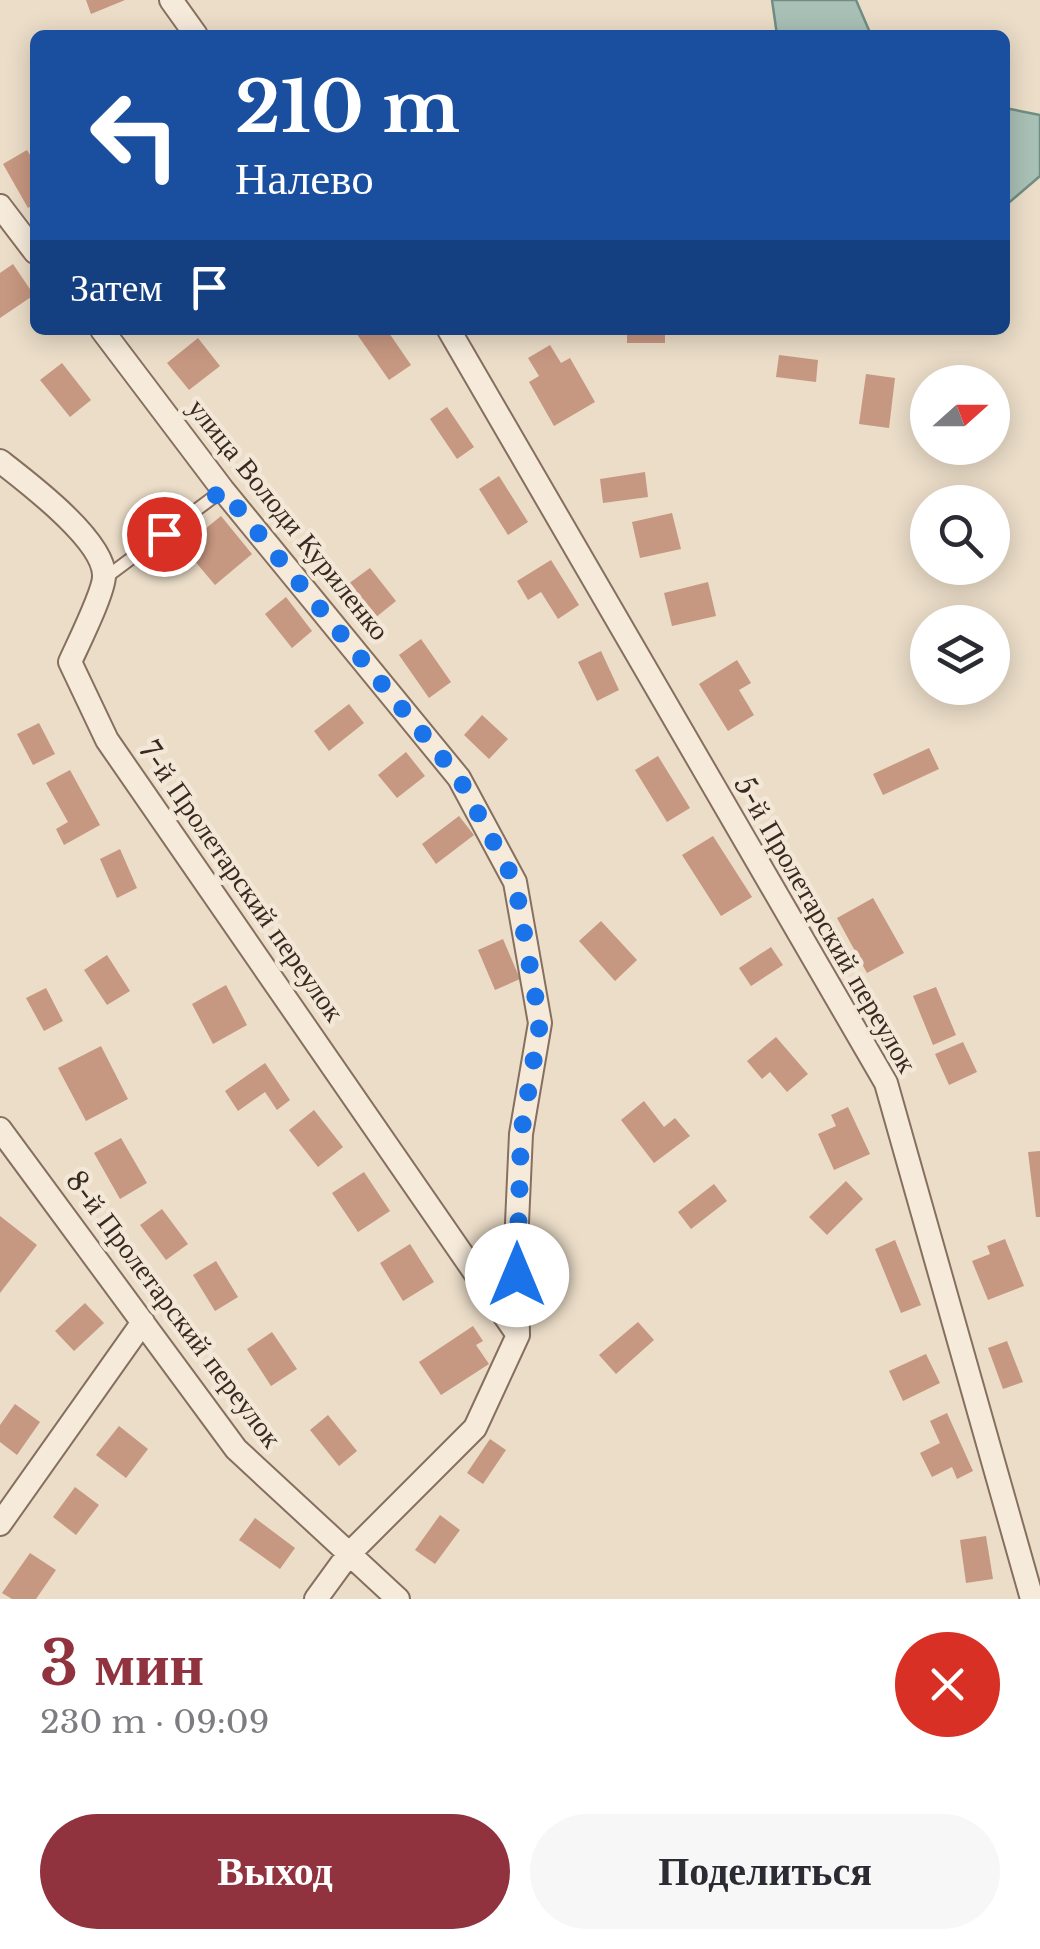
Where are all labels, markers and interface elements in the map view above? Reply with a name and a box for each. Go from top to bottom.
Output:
text: 210 m [235,64,460,151]
icon: left [70,70,200,200]
text: Налево [235,150,374,206]
icon: arrive [182,260,237,315]
text: Затем [70,264,162,311]
north arrow [910,365,1010,465]
map controls [910,365,1010,705]
street label: улица Володи Куриленко [180,391,397,647]
button: search [910,485,1010,585]
pin [122,492,207,577]
icon: arrive [137,507,192,562]
button: layers [910,605,1010,705]
street label: 7-й Пролетарский переулок [131,734,352,1029]
street label: 5-й Пролетарский переулок [726,770,925,1079]
street label: 8-й Пролетарский переулок [58,1164,289,1455]
position arrow [465,1223,569,1327]
text: 3 мин [40,1627,204,1701]
button: close [895,1632,1000,1737]
text: 230 m · 09:09 [40,1702,269,1742]
button: Выход [40,1814,510,1929]
button: Поделиться [530,1814,1000,1929]

